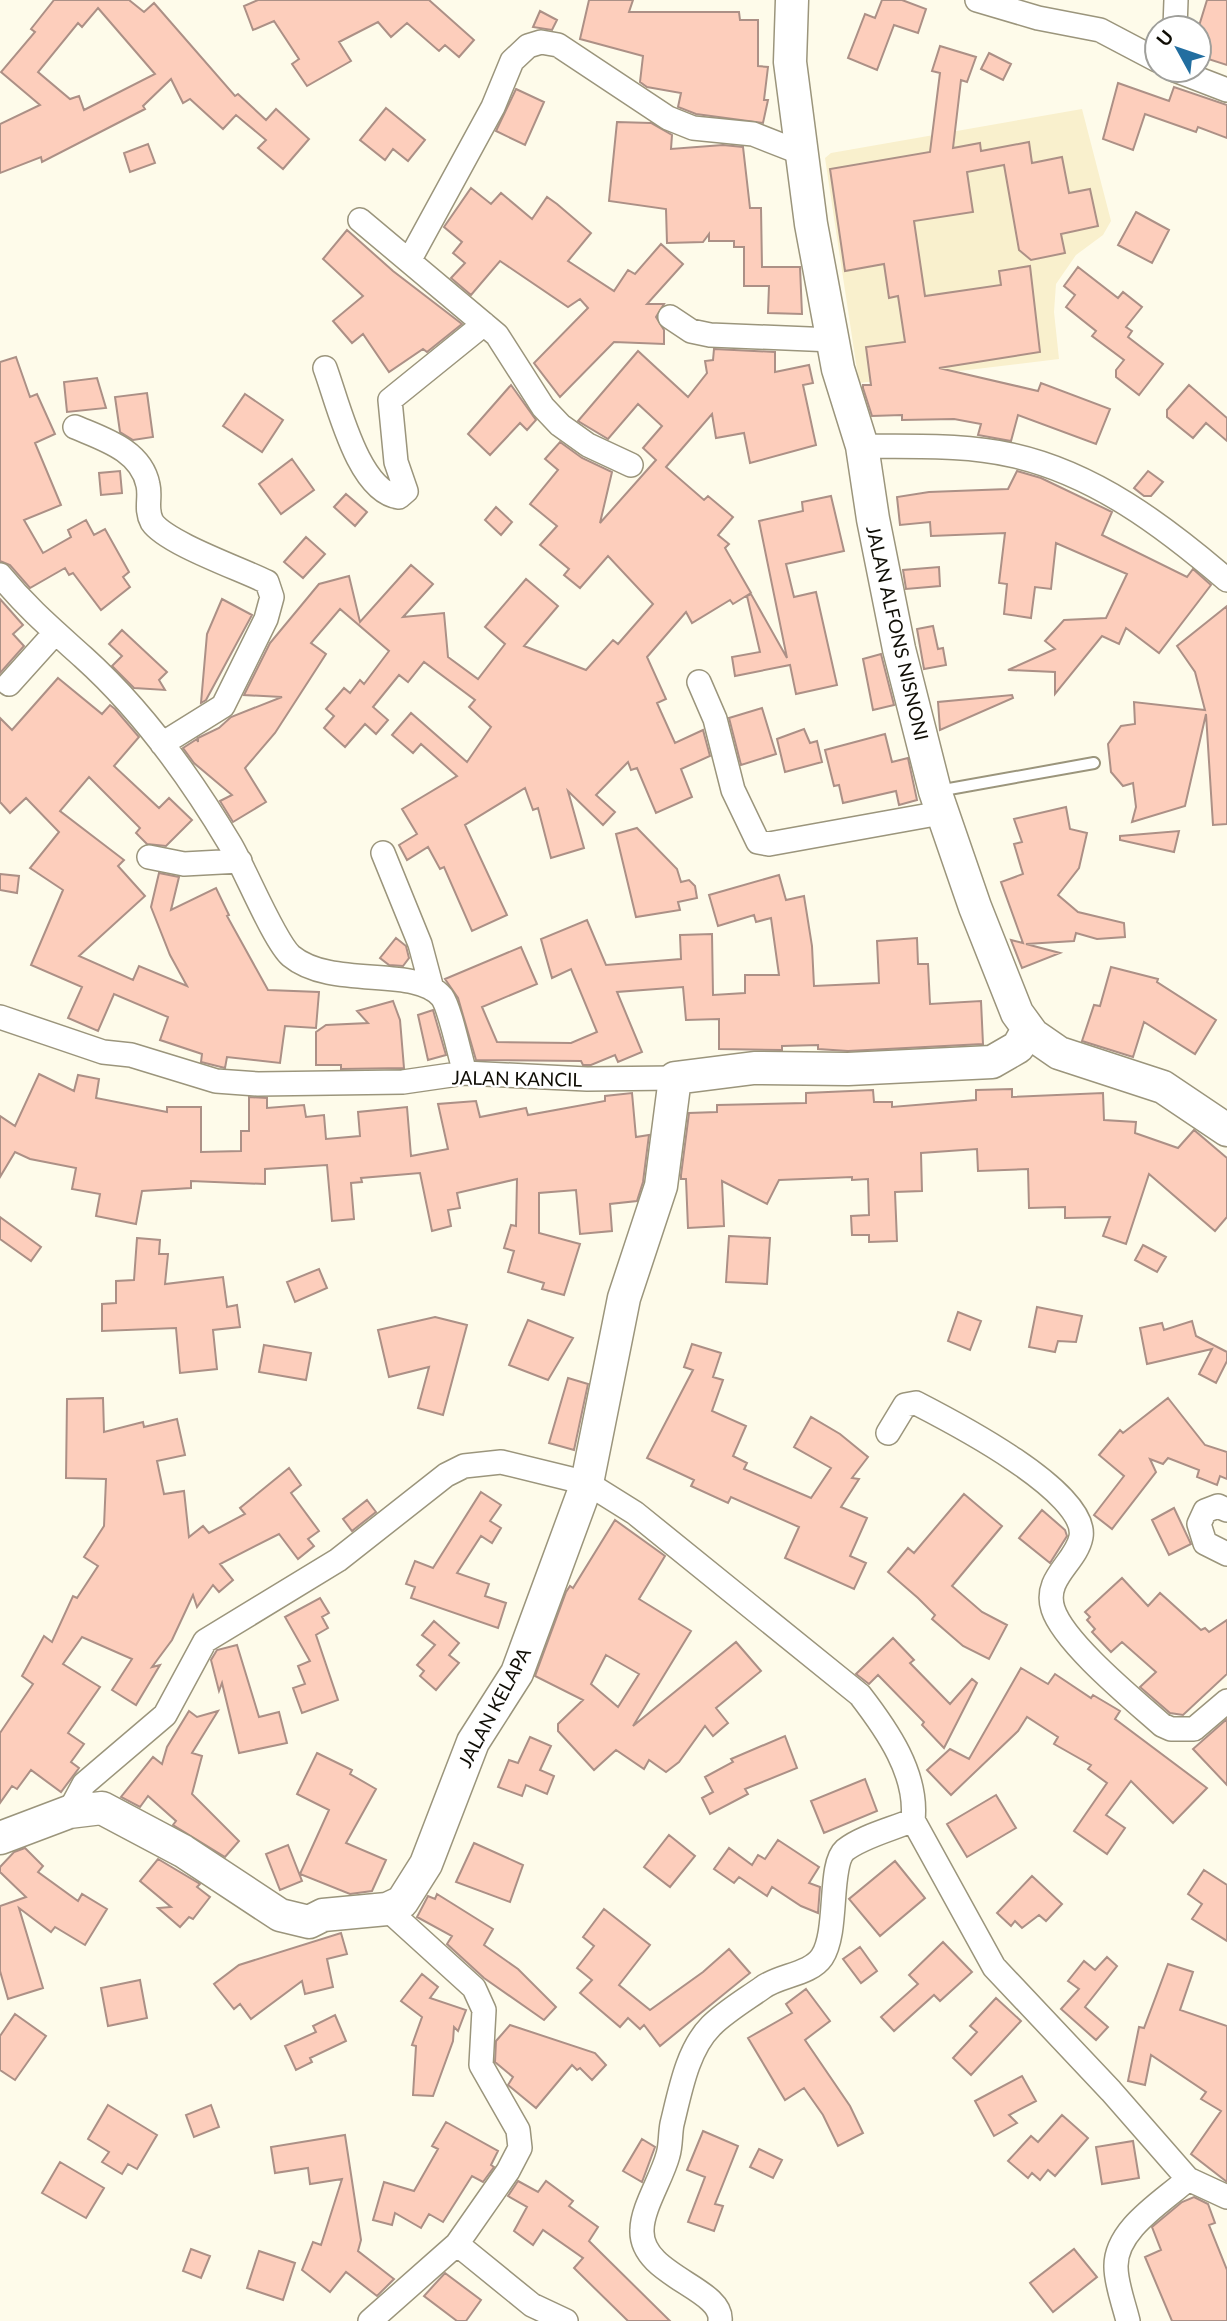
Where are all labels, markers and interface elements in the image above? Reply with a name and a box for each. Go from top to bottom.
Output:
north arrow [1143,14,1213,84]
text: U [1151,25,1178,51]
street label: JALAN ALFONS NISNONI [862,523,934,743]
street label: JALAN KANCIL [452,1065,583,1091]
street label: JALAN KELAPA [453,1643,535,1771]

